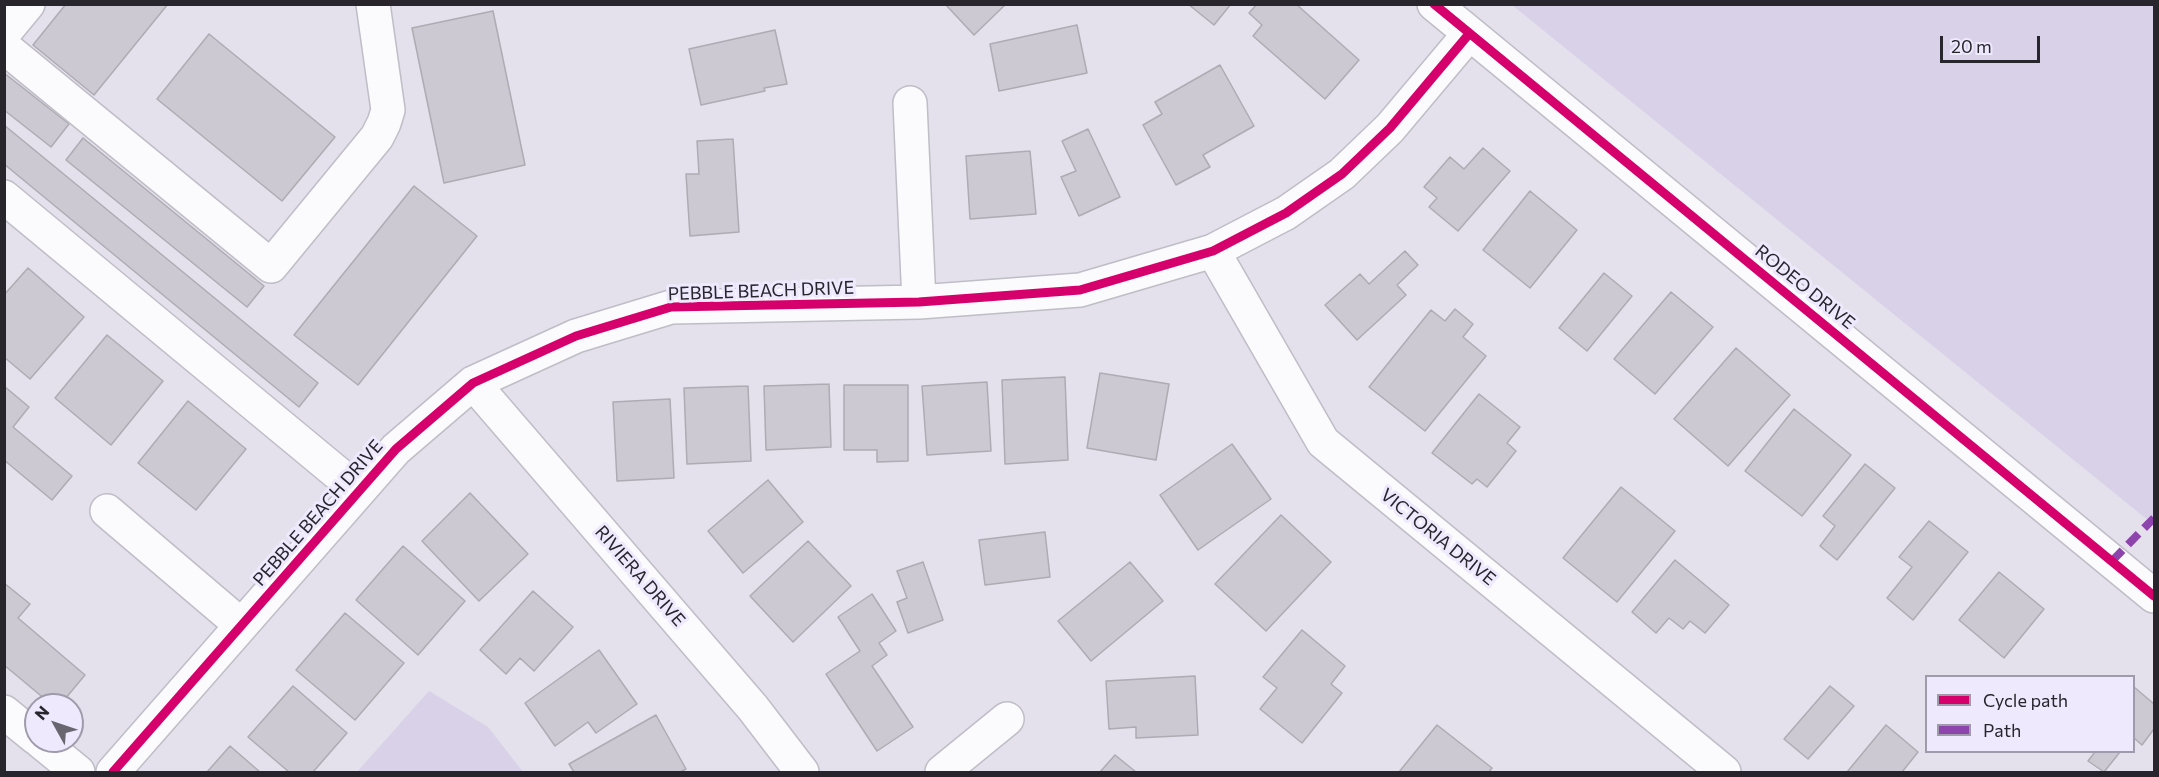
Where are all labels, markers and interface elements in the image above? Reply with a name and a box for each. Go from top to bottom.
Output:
scale bar [1943,24,2044,62]
text: 20 m [1951,35,1992,57]
street label: RODEO DRIVE [1751,240,1859,334]
street label: PEBBLE BEACH DRIVE [667,277,855,305]
street label: PEBBLE BEACH DRIVE [249,436,387,590]
street label: VICTORIA DRIVE [1376,484,1500,590]
street label: RIVIERA DRIVE [590,521,690,631]
legend [1925,675,2135,753]
text: Cycle path [1983,689,2068,711]
north arrow [24,693,84,753]
text: N [30,702,52,723]
text: Path [1983,719,2021,741]

